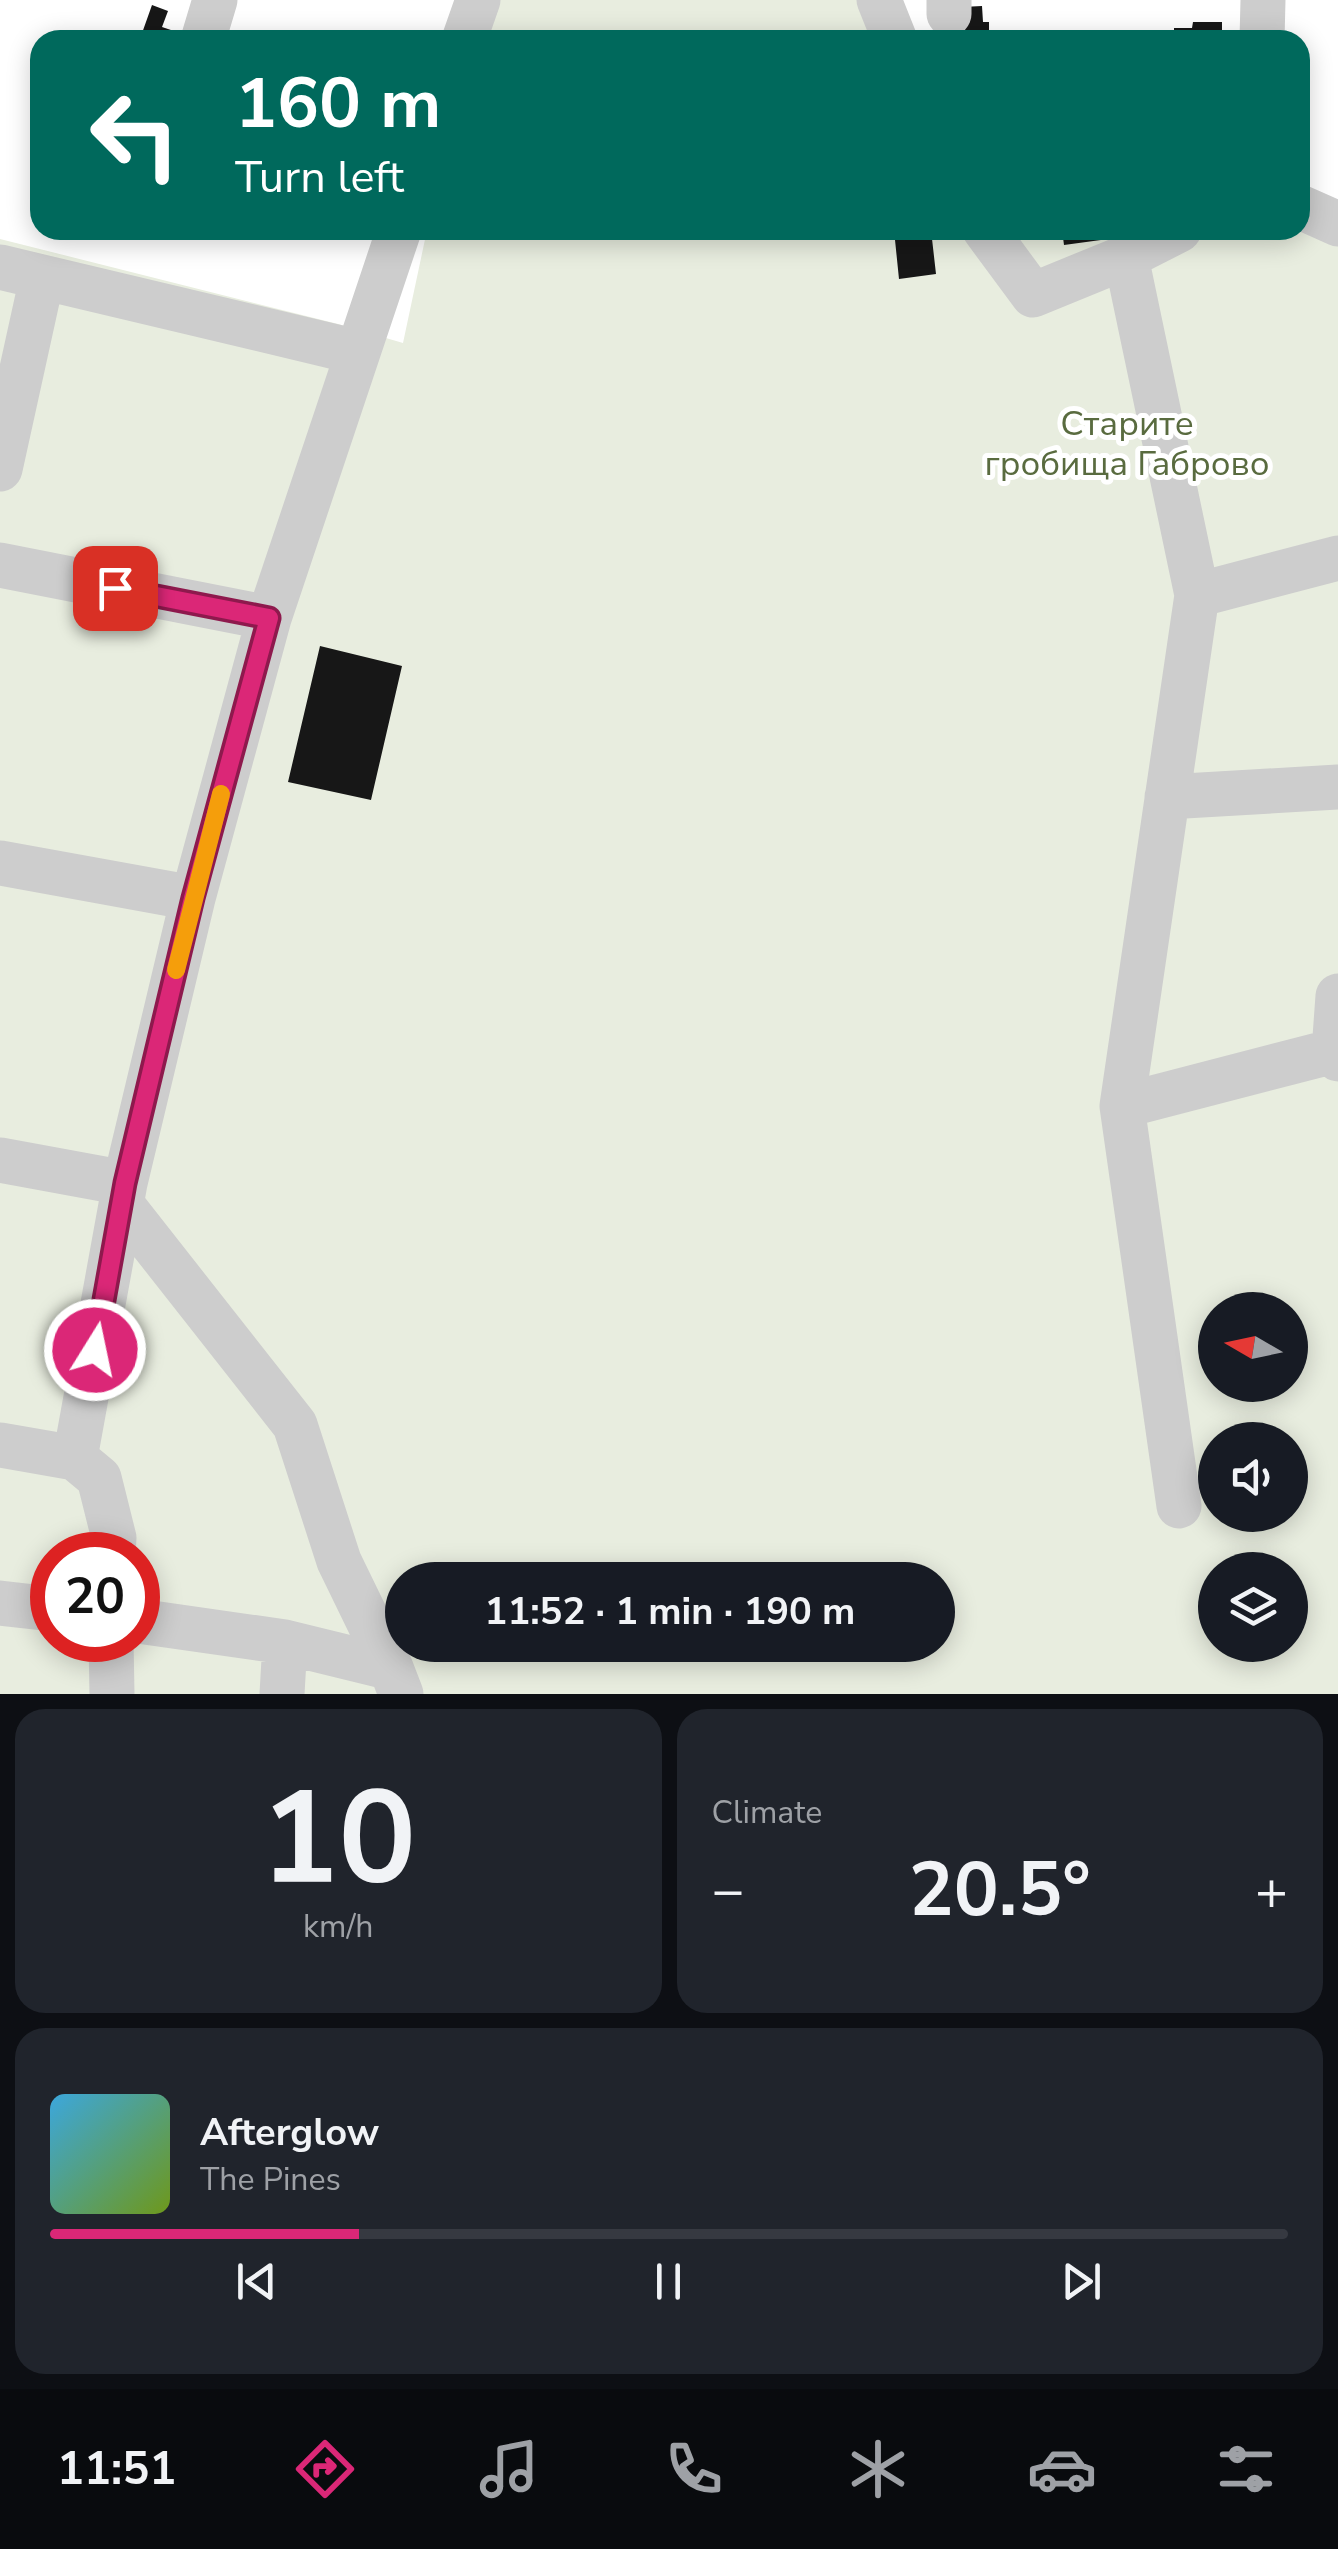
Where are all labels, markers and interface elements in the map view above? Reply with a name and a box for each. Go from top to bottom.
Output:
text: 160 m [235,56,441,152]
icon: left [70,70,200,200]
text: Turn left [235,147,404,208]
park label: Старите гробища Габрово [984,400,1270,487]
pin [73,546,158,631]
icon: arrive [88,561,143,616]
north arrow [1198,1292,1308,1402]
map controls [1198,1292,1308,1662]
position arrow [43,1298,147,1402]
button: sound [1198,1422,1308,1532]
speed limit sign: 20 [30,1532,160,1662]
button: layers [1198,1552,1308,1662]
text: 11:52 · 1 min · 190 m [485,1586,855,1637]
text: 10 [260,1751,416,1928]
text: Climate [712,1791,822,1834]
text: 20.5° [909,1839,1091,1941]
text: − [712,1853,745,1928]
text: + [1255,1853,1288,1928]
text: km/h [303,1905,374,1948]
text: Afterglow [200,2107,379,2158]
text: The Pines [200,2158,341,2201]
icon: previous [229,2254,284,2309]
icon: pause [641,2254,696,2309]
icon: next [1054,2254,1109,2309]
icon: directions [290,2434,360,2504]
icon: music [474,2434,544,2504]
icon: phone [659,2434,729,2504]
icon: climate [843,2434,913,2504]
icon: car [1027,2434,1097,2504]
icon: filters [1211,2434,1281,2504]
text: 11:51 [57,2439,176,2500]

